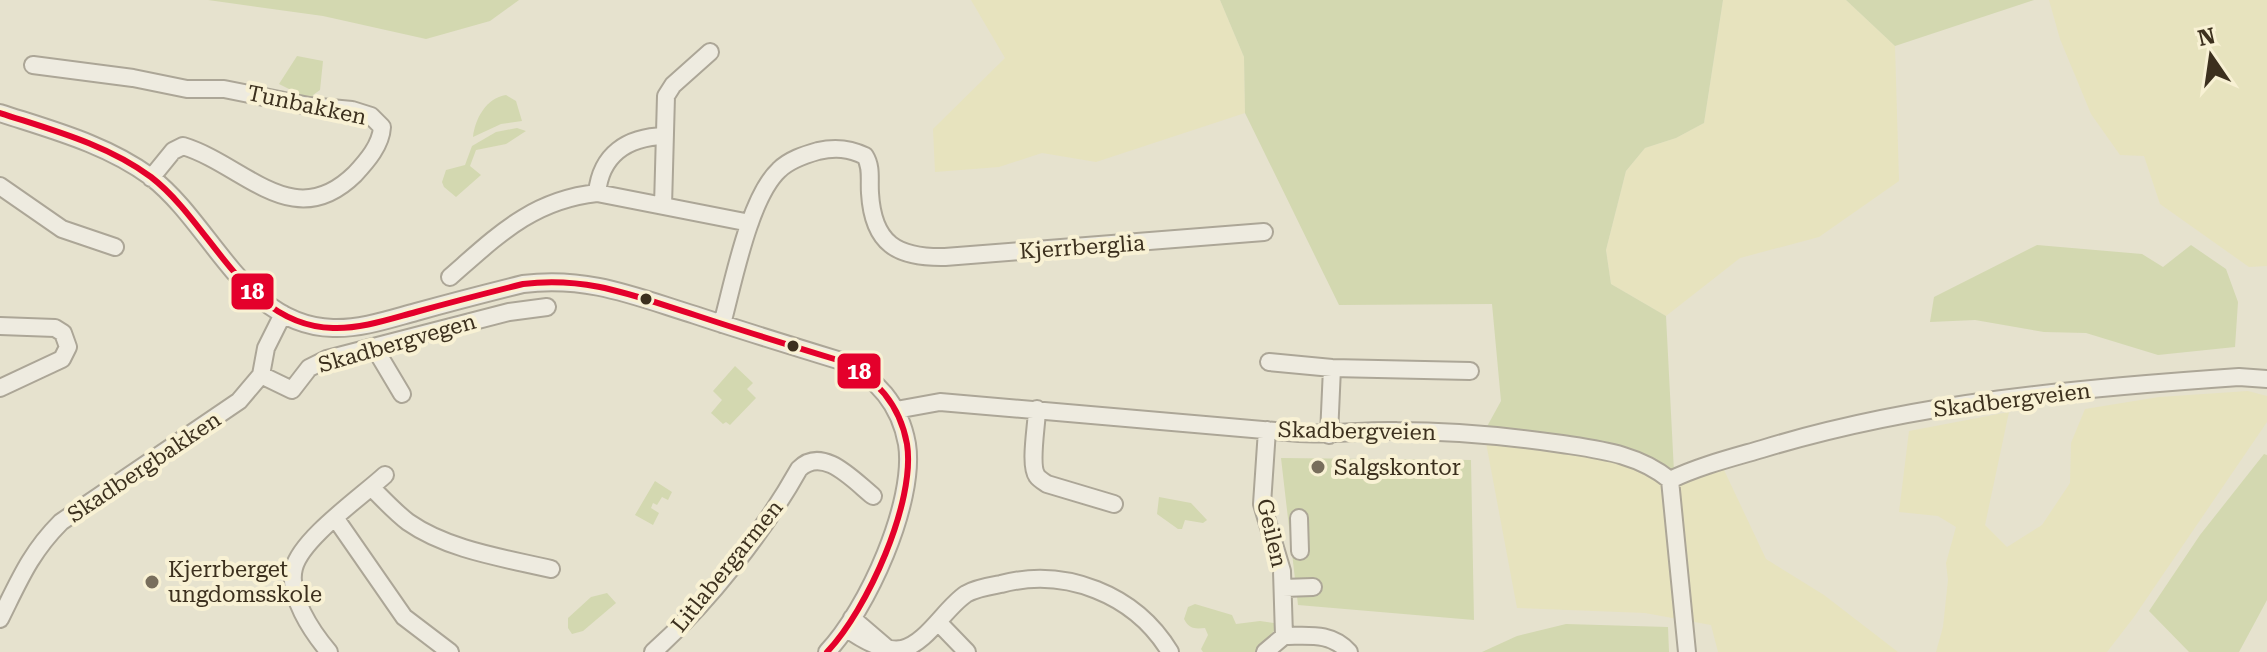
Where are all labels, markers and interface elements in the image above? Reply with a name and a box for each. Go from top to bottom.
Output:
north arrow [2171,16,2251,96]
text: N [2196,23,2218,51]
street label: Tunbakken [245,80,369,130]
street label: Kjerrberglia [1018,230,1146,264]
line badge: 18 [230,272,275,311]
text: 18 [240,279,264,304]
unlabelled marker [638,291,654,307]
street label: Skadbergvegen [315,309,479,377]
unlabelled marker [785,338,801,354]
line badge: 18 [836,352,882,390]
text: 18 [847,359,871,384]
street label: Skadbergveien [1932,378,2092,422]
street label: Skadbergbakken [63,407,225,527]
street label: Skadbergveien [1278,417,1436,445]
place label: Salgskontor [1334,455,1461,480]
marker: Salgskontor [1309,458,1327,476]
street label: Litlabergarmen [666,495,788,637]
street label: Geilen [1252,496,1292,570]
place label: Kjerrberget ungdomsskole [168,557,322,607]
marker: Kjerrberget ungdomsskole [143,573,161,591]

